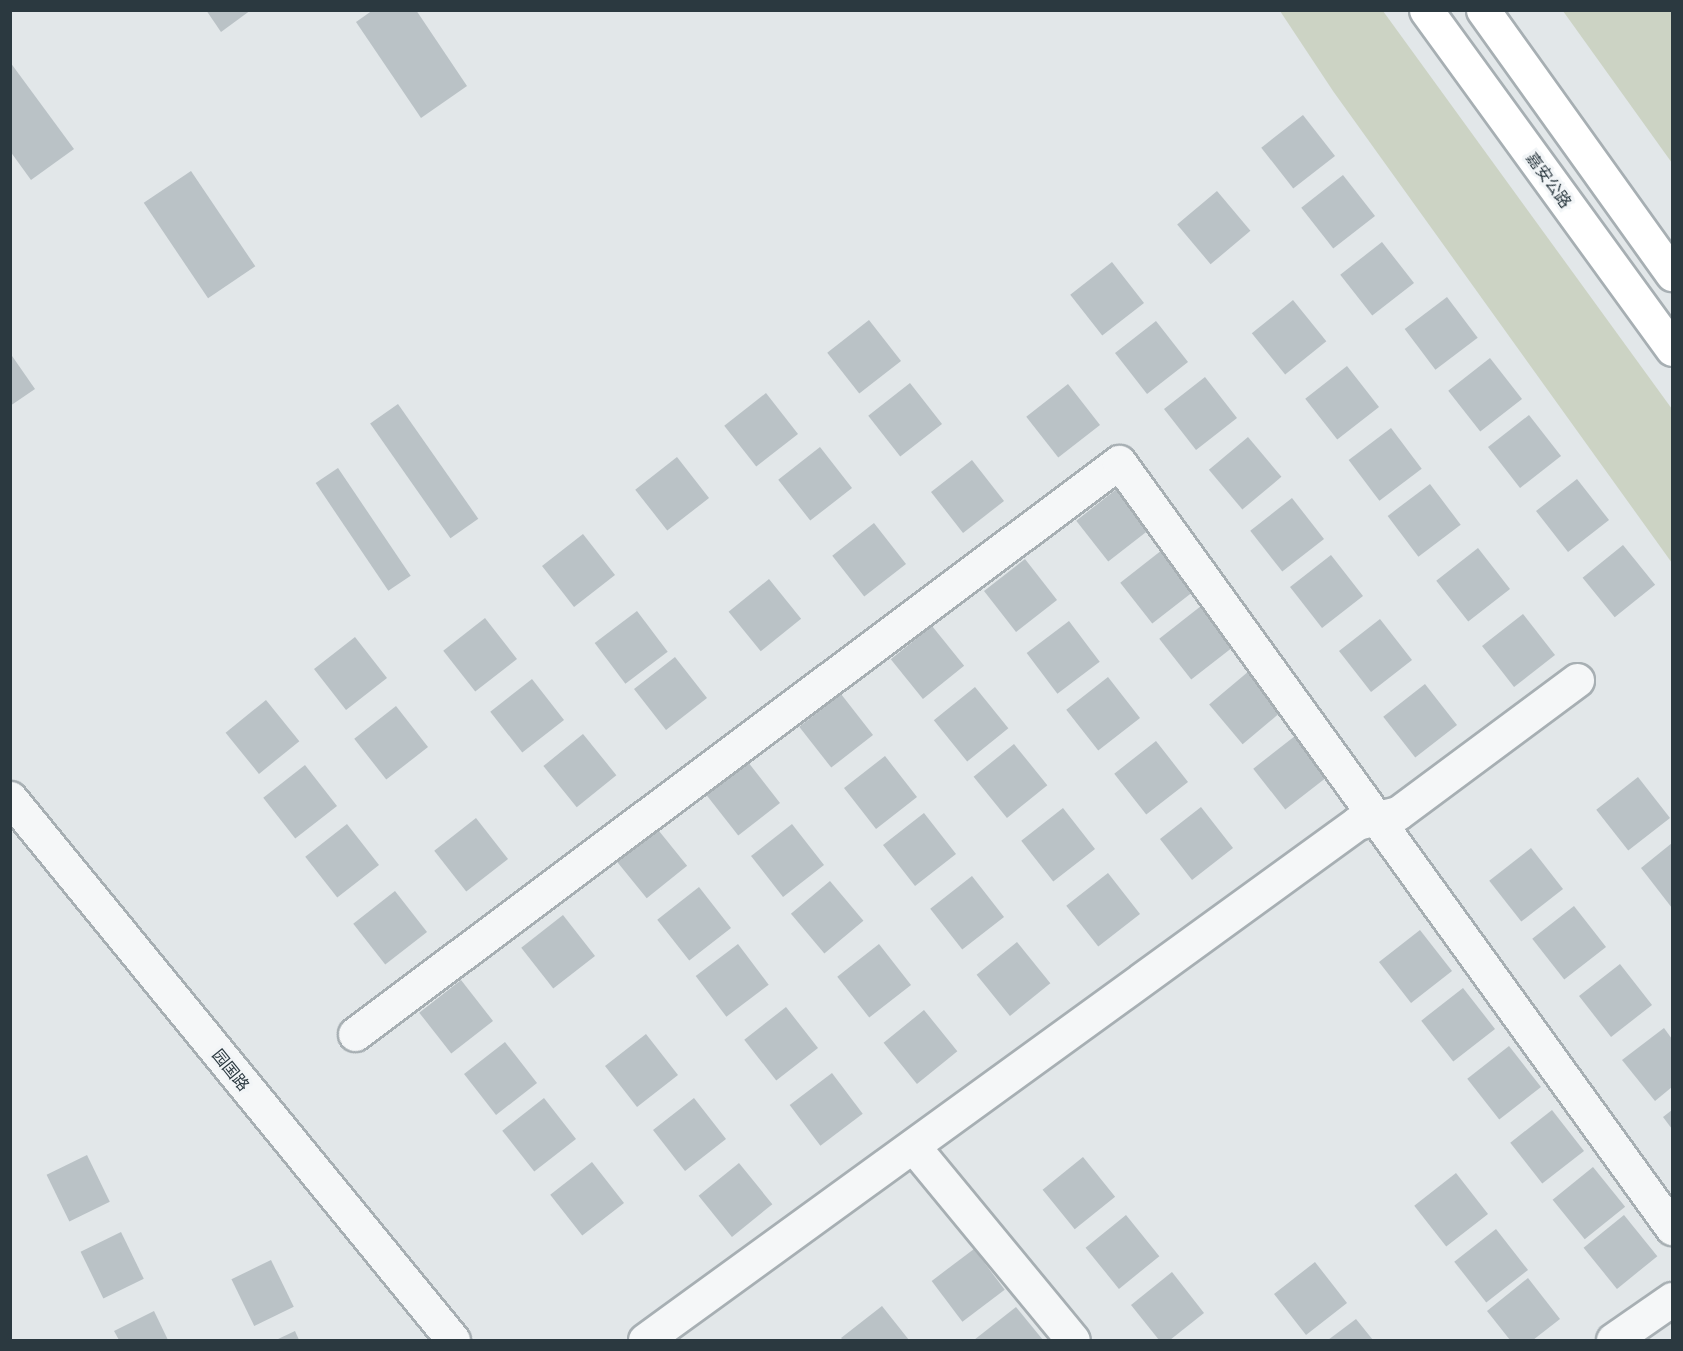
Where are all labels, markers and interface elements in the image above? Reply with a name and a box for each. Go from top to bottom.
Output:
street label: 嘉安公路 [1522,148,1576,212]
street label: 园国路 [208,1045,254,1095]

